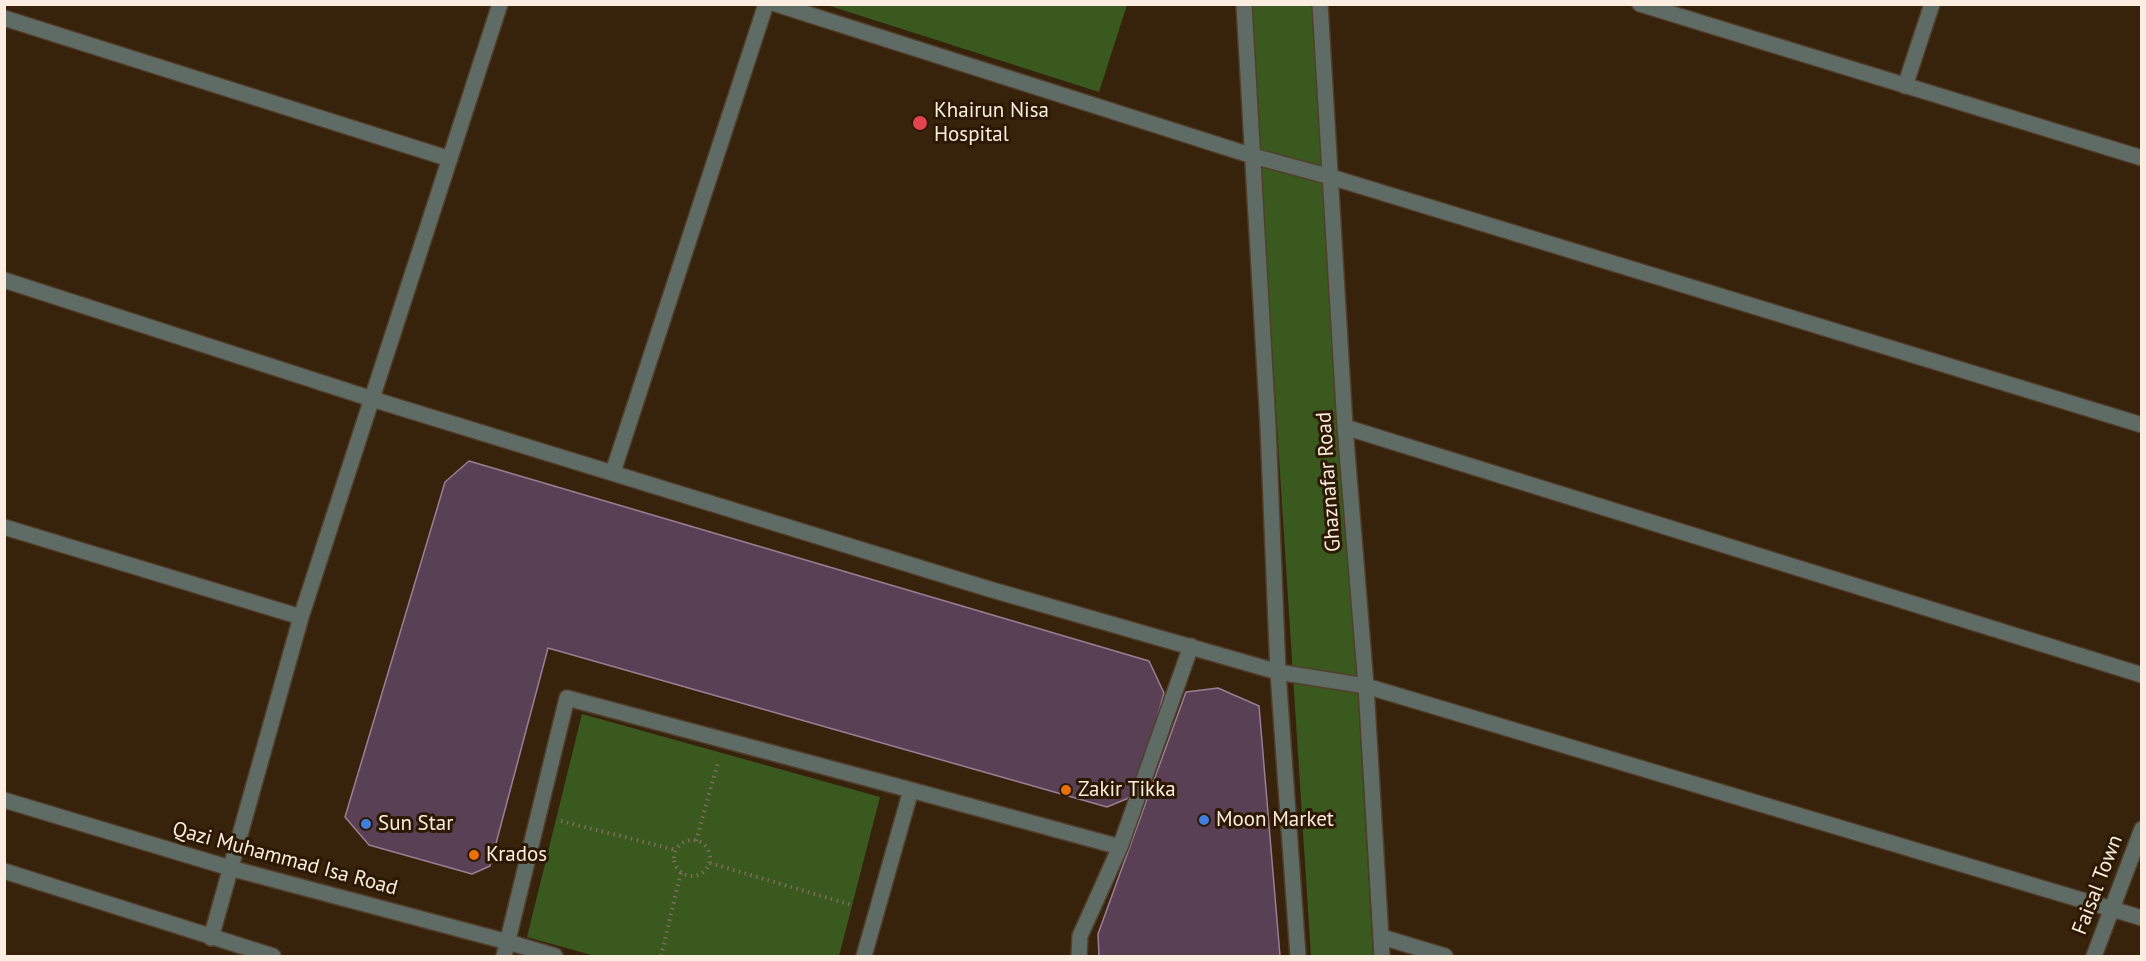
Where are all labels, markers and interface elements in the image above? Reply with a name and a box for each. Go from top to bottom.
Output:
place label: Khairun Nisa Hospital [934,98,1049,148]
marker: Khairun Nisa Hospital [911,114,929,132]
street label: Ghaznafar Road [1312,411,1346,553]
place label: Zakir Tikka [1078,777,1176,803]
marker: Zakir Tikka [1059,783,1073,797]
place label: Moon Market [1216,807,1334,833]
place label: Sun Star [378,811,453,837]
marker: Moon Market [1197,813,1211,827]
street label: Qazi Muhammad Isa Road [170,817,400,901]
marker: Sun Star [359,817,373,831]
street label: Faisal Town [2067,832,2129,938]
place label: Krados [486,842,547,868]
marker: Krados [467,848,481,862]

